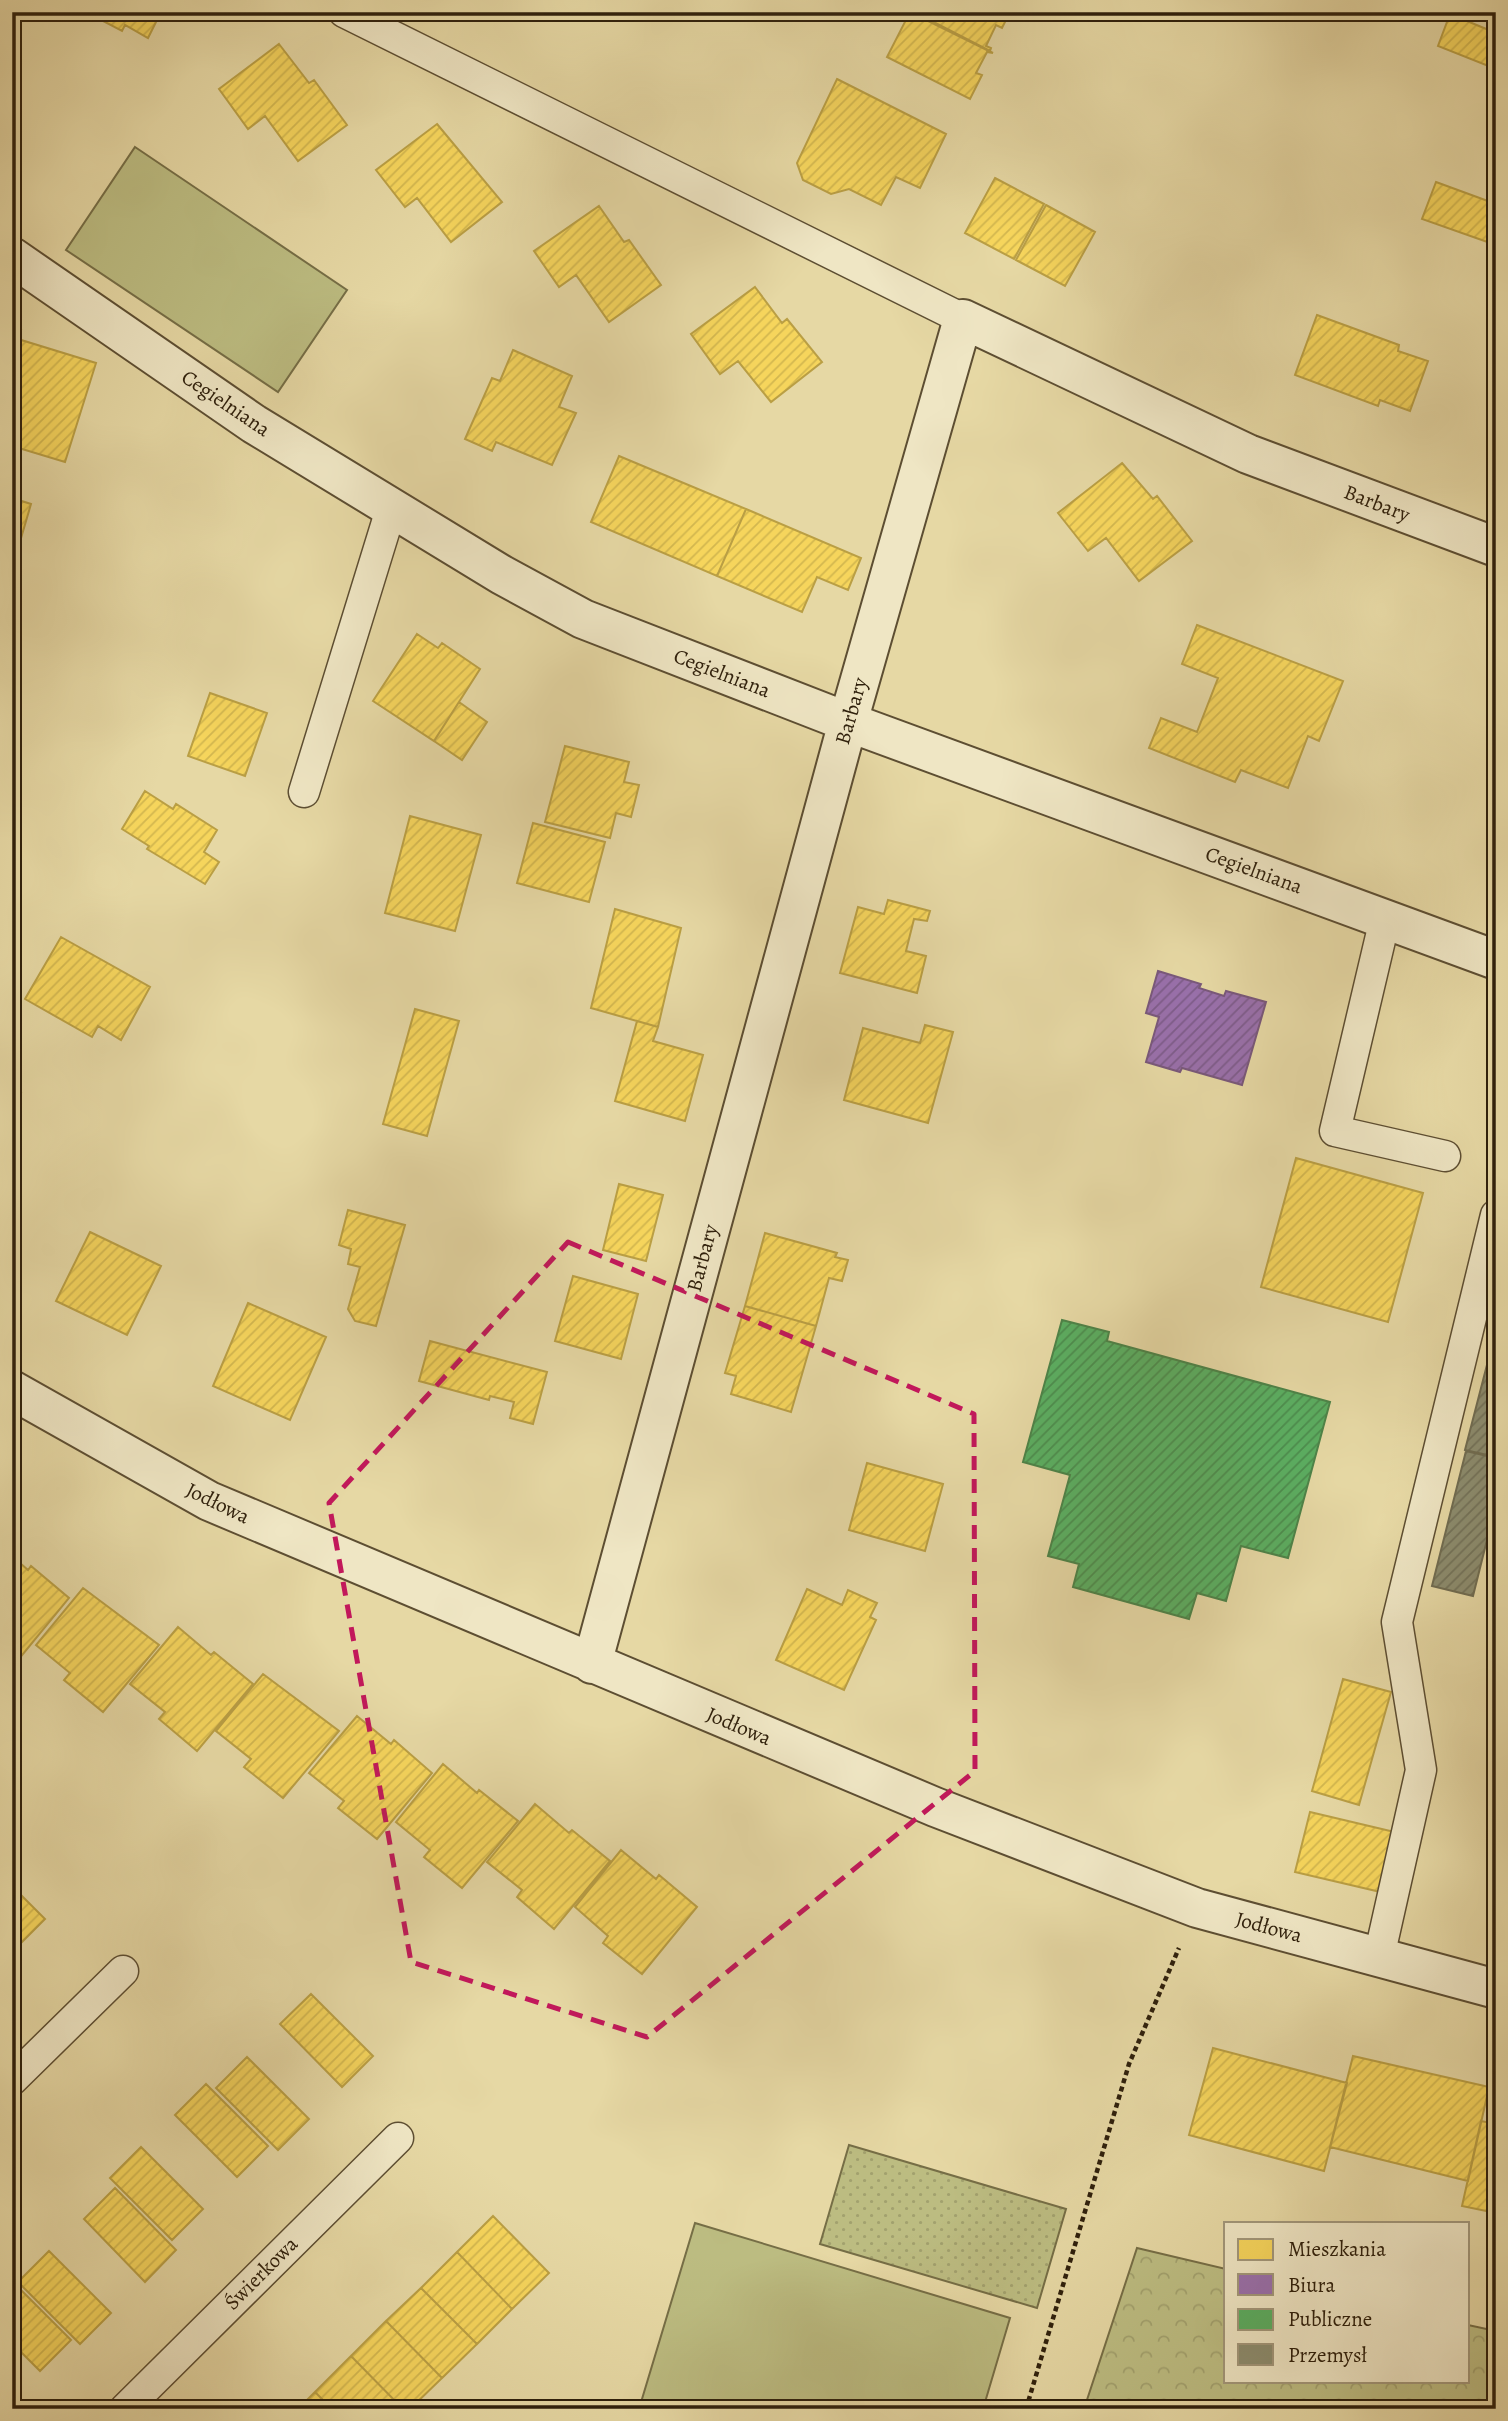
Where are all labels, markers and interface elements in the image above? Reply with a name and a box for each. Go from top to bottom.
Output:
street label: Cegielniana [176,363,276,443]
street label: Barbary [1340,478,1415,529]
street label: Cegielniana [670,642,775,704]
street label: Barbary [828,674,874,748]
street label: Cegielniana [1202,840,1307,901]
street label: Barbary [680,1221,725,1295]
street label: Jodłowa [181,1476,255,1531]
street label: Jodłowa [702,1700,776,1752]
street label: Jodłowa [1233,1905,1306,1949]
legend [1224,2222,1470,2382]
street label: Świerkowa [218,2230,304,2316]
text: Mieszkania [1288,2235,1386,2263]
text: Biura [1288,2271,1335,2299]
text: Publiczne [1288,2305,1372,2333]
text: Przemysł [1288,2341,1367,2369]

